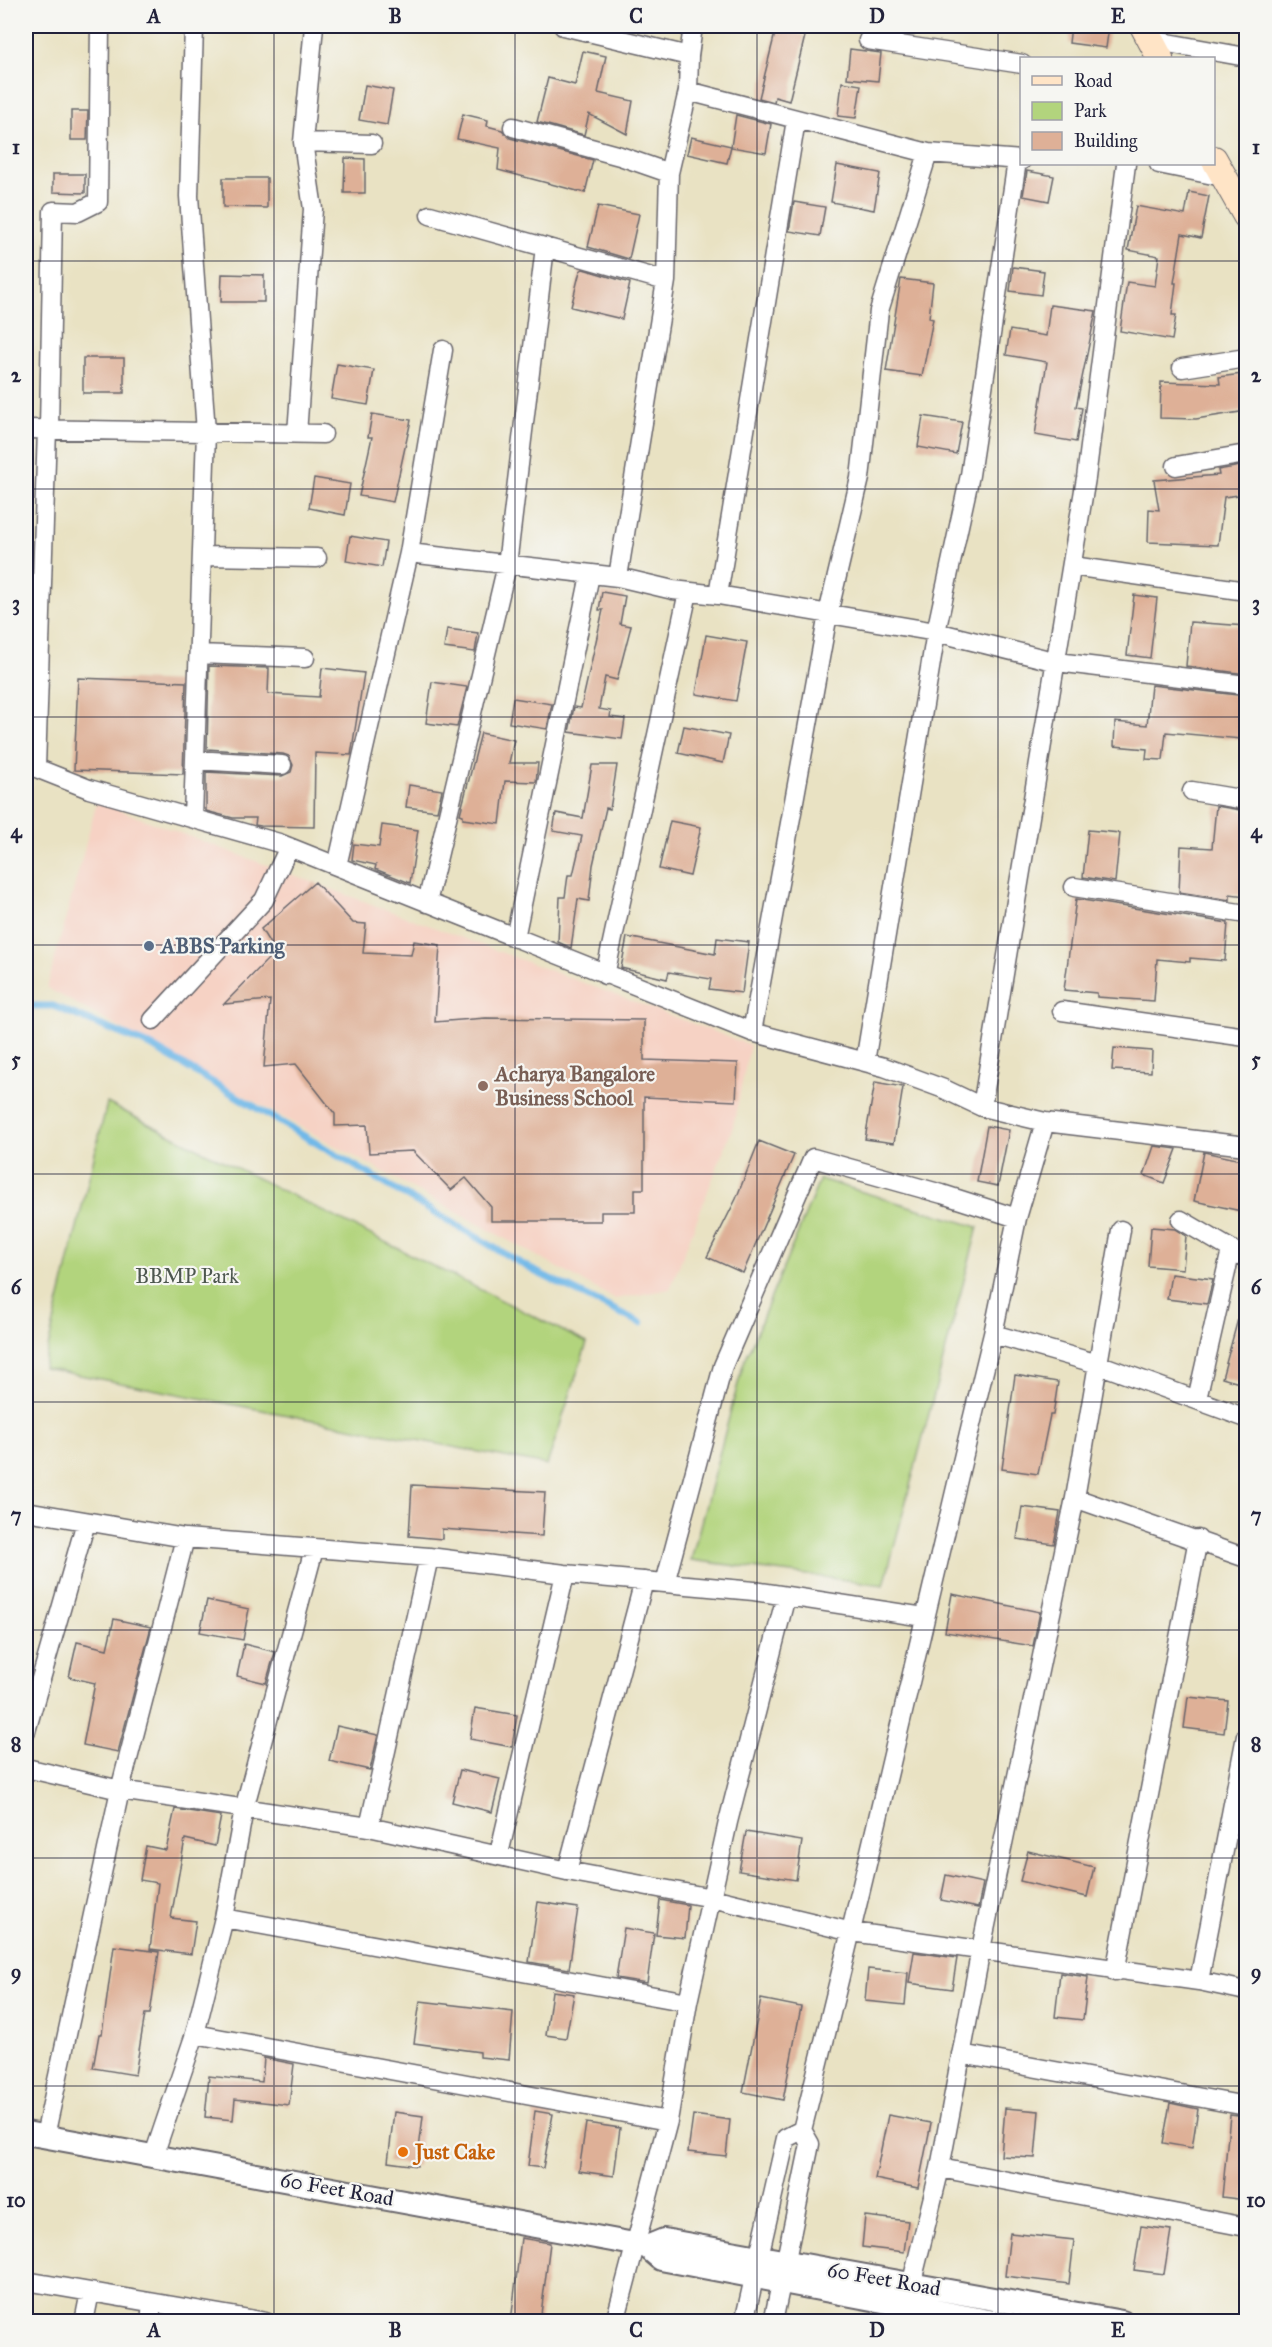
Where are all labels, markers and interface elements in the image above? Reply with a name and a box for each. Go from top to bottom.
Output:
text: A [145,4,161,28]
text: B [388,4,402,28]
text: C [629,4,643,28]
text: D [869,4,885,28]
text: E [1111,4,1126,28]
legend [1020,57,1215,165]
text: Road [1074,70,1112,92]
text: Park [1074,100,1107,122]
text: Building [1074,130,1138,153]
text: 1 [12,135,20,159]
text: 1 [1252,135,1260,159]
text: 2 [11,363,22,387]
text: 2 [1251,363,1262,387]
text: 3 [12,591,20,616]
text: 3 [1252,591,1260,616]
text: 4 [10,819,22,844]
text: 4 [1250,819,1262,844]
place label: ABBS Parking [159,933,285,959]
marker: ABBS Parking [142,939,156,953]
text: 5 [11,1047,21,1071]
text: 5 [1251,1047,1261,1071]
place label: Acharya Bangalore Business School [493,1061,655,1111]
marker: Acharya Bangalore Business School [476,1079,490,1093]
park label: BBMP Park [135,1263,239,1289]
text: 6 [11,1275,23,1299]
text: 6 [1251,1275,1263,1299]
text: 7 [11,1503,22,1527]
text: 7 [1251,1503,1262,1527]
text: 8 [11,1732,21,1756]
text: 8 [1251,1732,1261,1756]
text: 9 [11,1960,21,1985]
text: 9 [1251,1960,1261,1985]
place label: Just Cake [412,2139,496,2166]
marker: Just Cake [396,2145,410,2159]
street label: 60 Feet Road [278,2166,396,2212]
text: 10 [6,2188,26,2212]
text: 10 [1246,2188,1266,2212]
street label: 60 Feet Road [825,2256,943,2302]
text: A [145,2318,161,2342]
text: B [388,2318,402,2342]
text: C [629,2318,643,2342]
text: D [869,2318,885,2342]
text: E [1111,2318,1126,2342]

